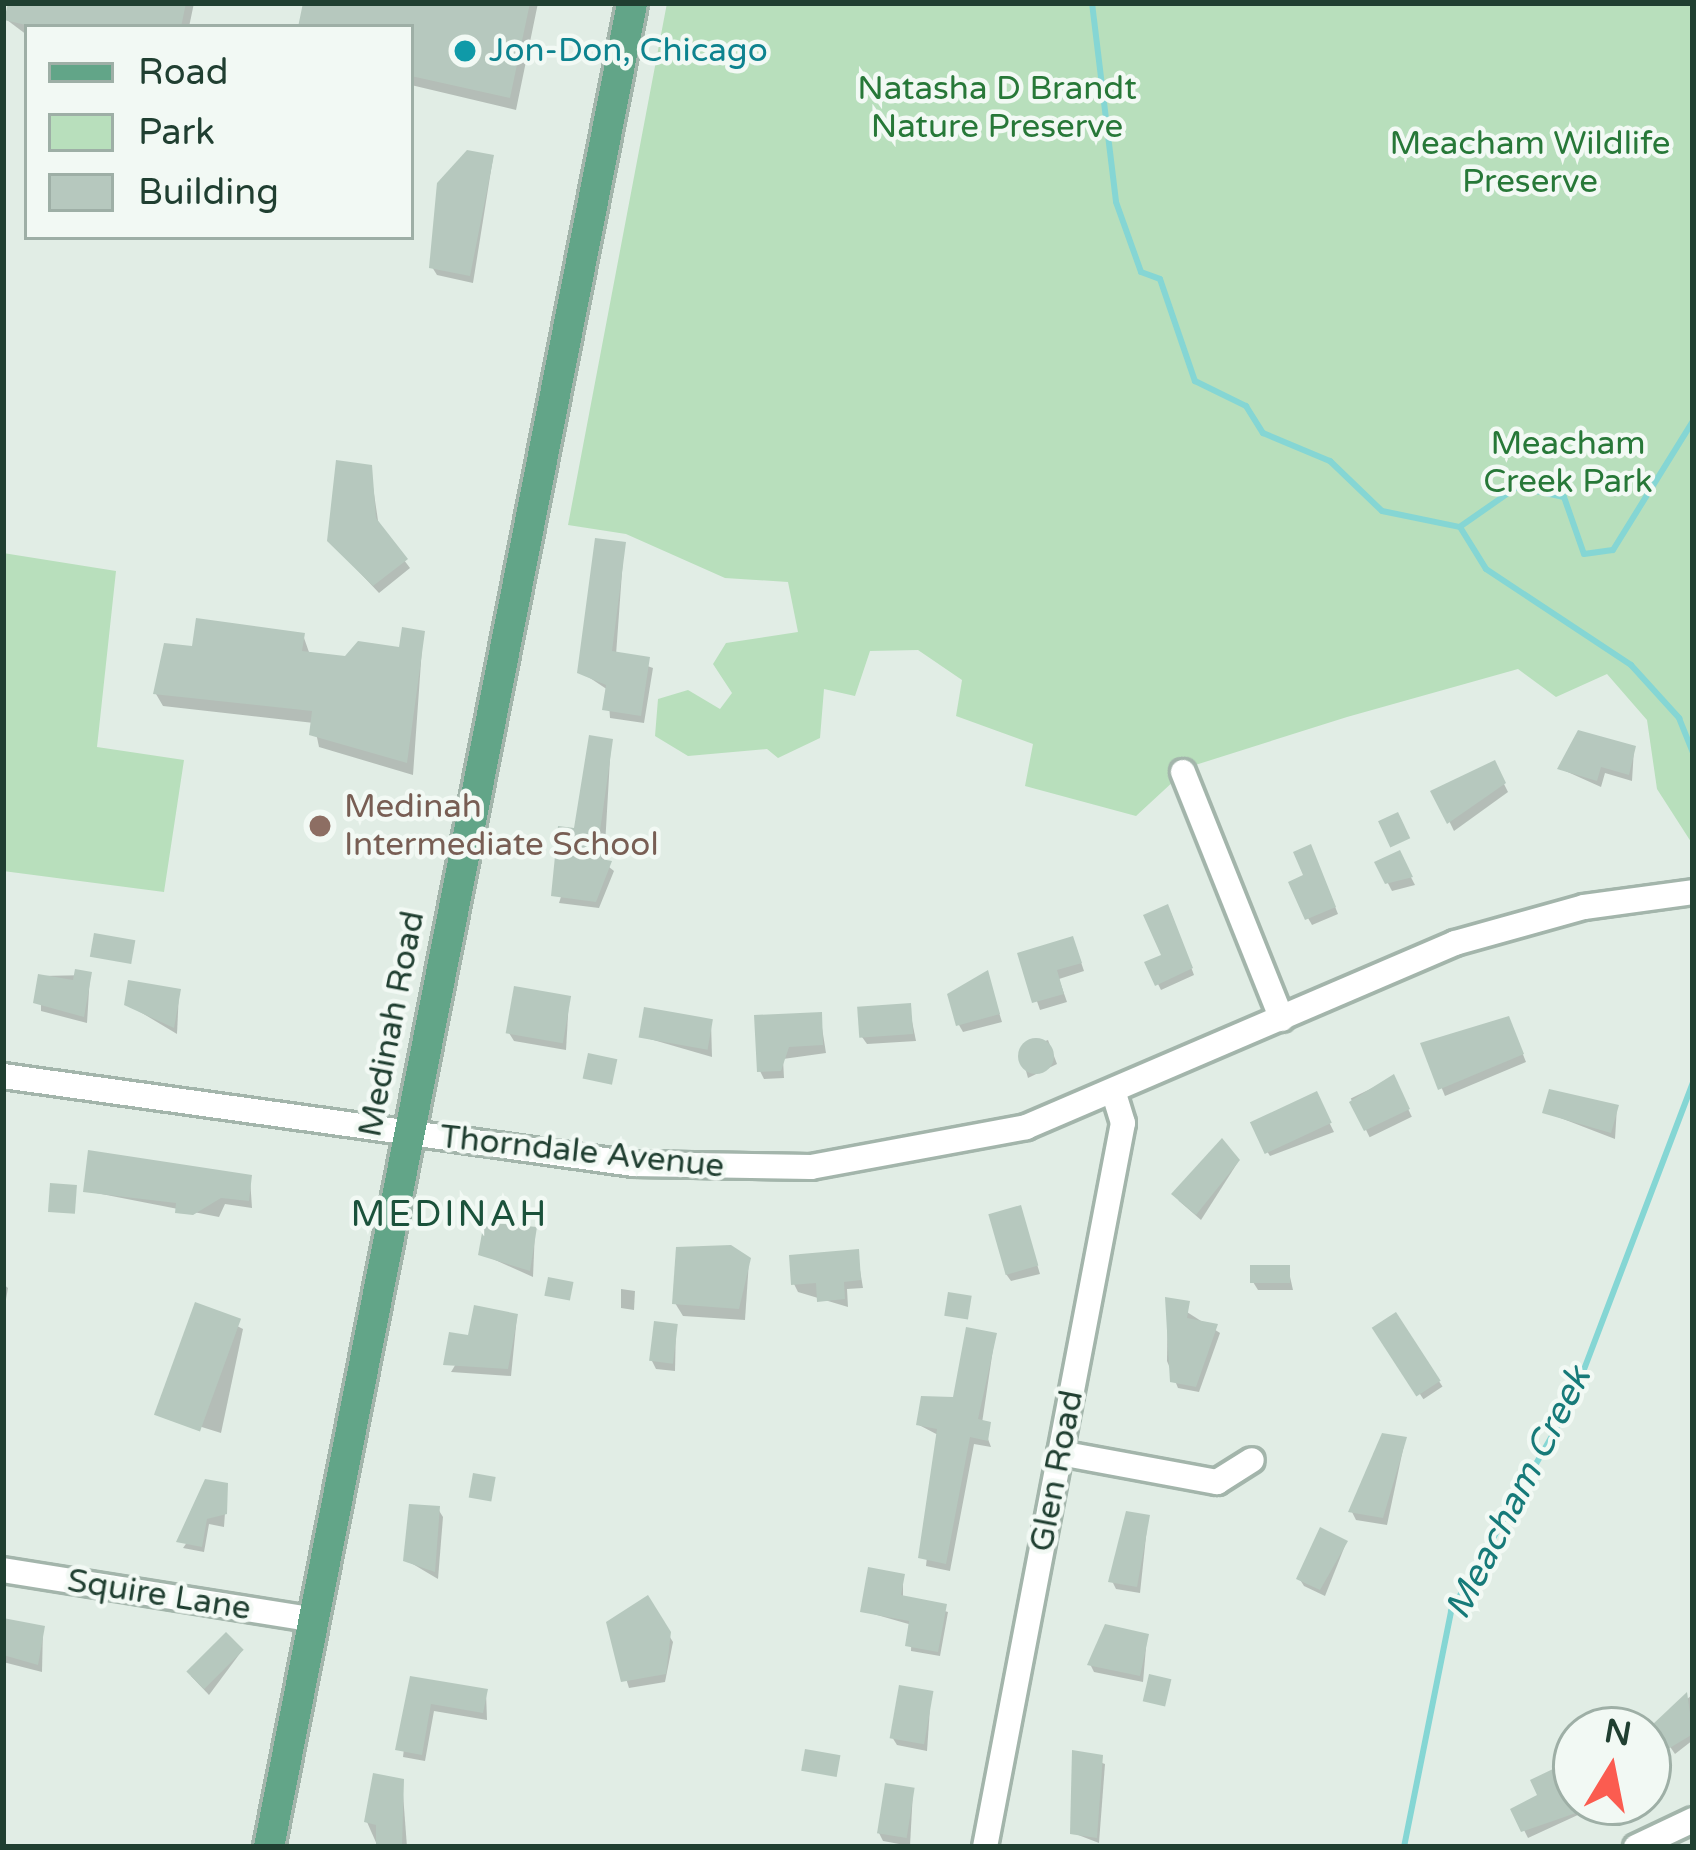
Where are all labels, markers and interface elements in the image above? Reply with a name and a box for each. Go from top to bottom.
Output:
legend [24,24,414,240]
place label: Jon-Don, Chicago [489,31,768,71]
marker: Jon-Don, Chicago [452,38,478,64]
text: Road [138,51,228,94]
park label: Natasha D Brandt Nature Preserve [857,69,1137,147]
text: Park [138,111,215,154]
park label: Meacham Wildlife Preserve [1390,124,1670,202]
text: Building [138,171,279,214]
park label: Meacham Creek Park [1483,424,1653,502]
place label: Medinah Intermediate School [344,787,659,865]
marker: Medinah Intermediate School [307,813,333,839]
street label: Medinah Road [351,908,433,1140]
street label: Thorndale Avenue [438,1117,726,1187]
district label: MEDINAH [351,1193,549,1237]
water label: Meacham Creek [1436,1360,1600,1626]
street label: Glen Road [1022,1387,1092,1555]
street label: Squire Lane [64,1561,254,1629]
north arrow [1552,1706,1672,1826]
text: N [1601,1712,1634,1755]

